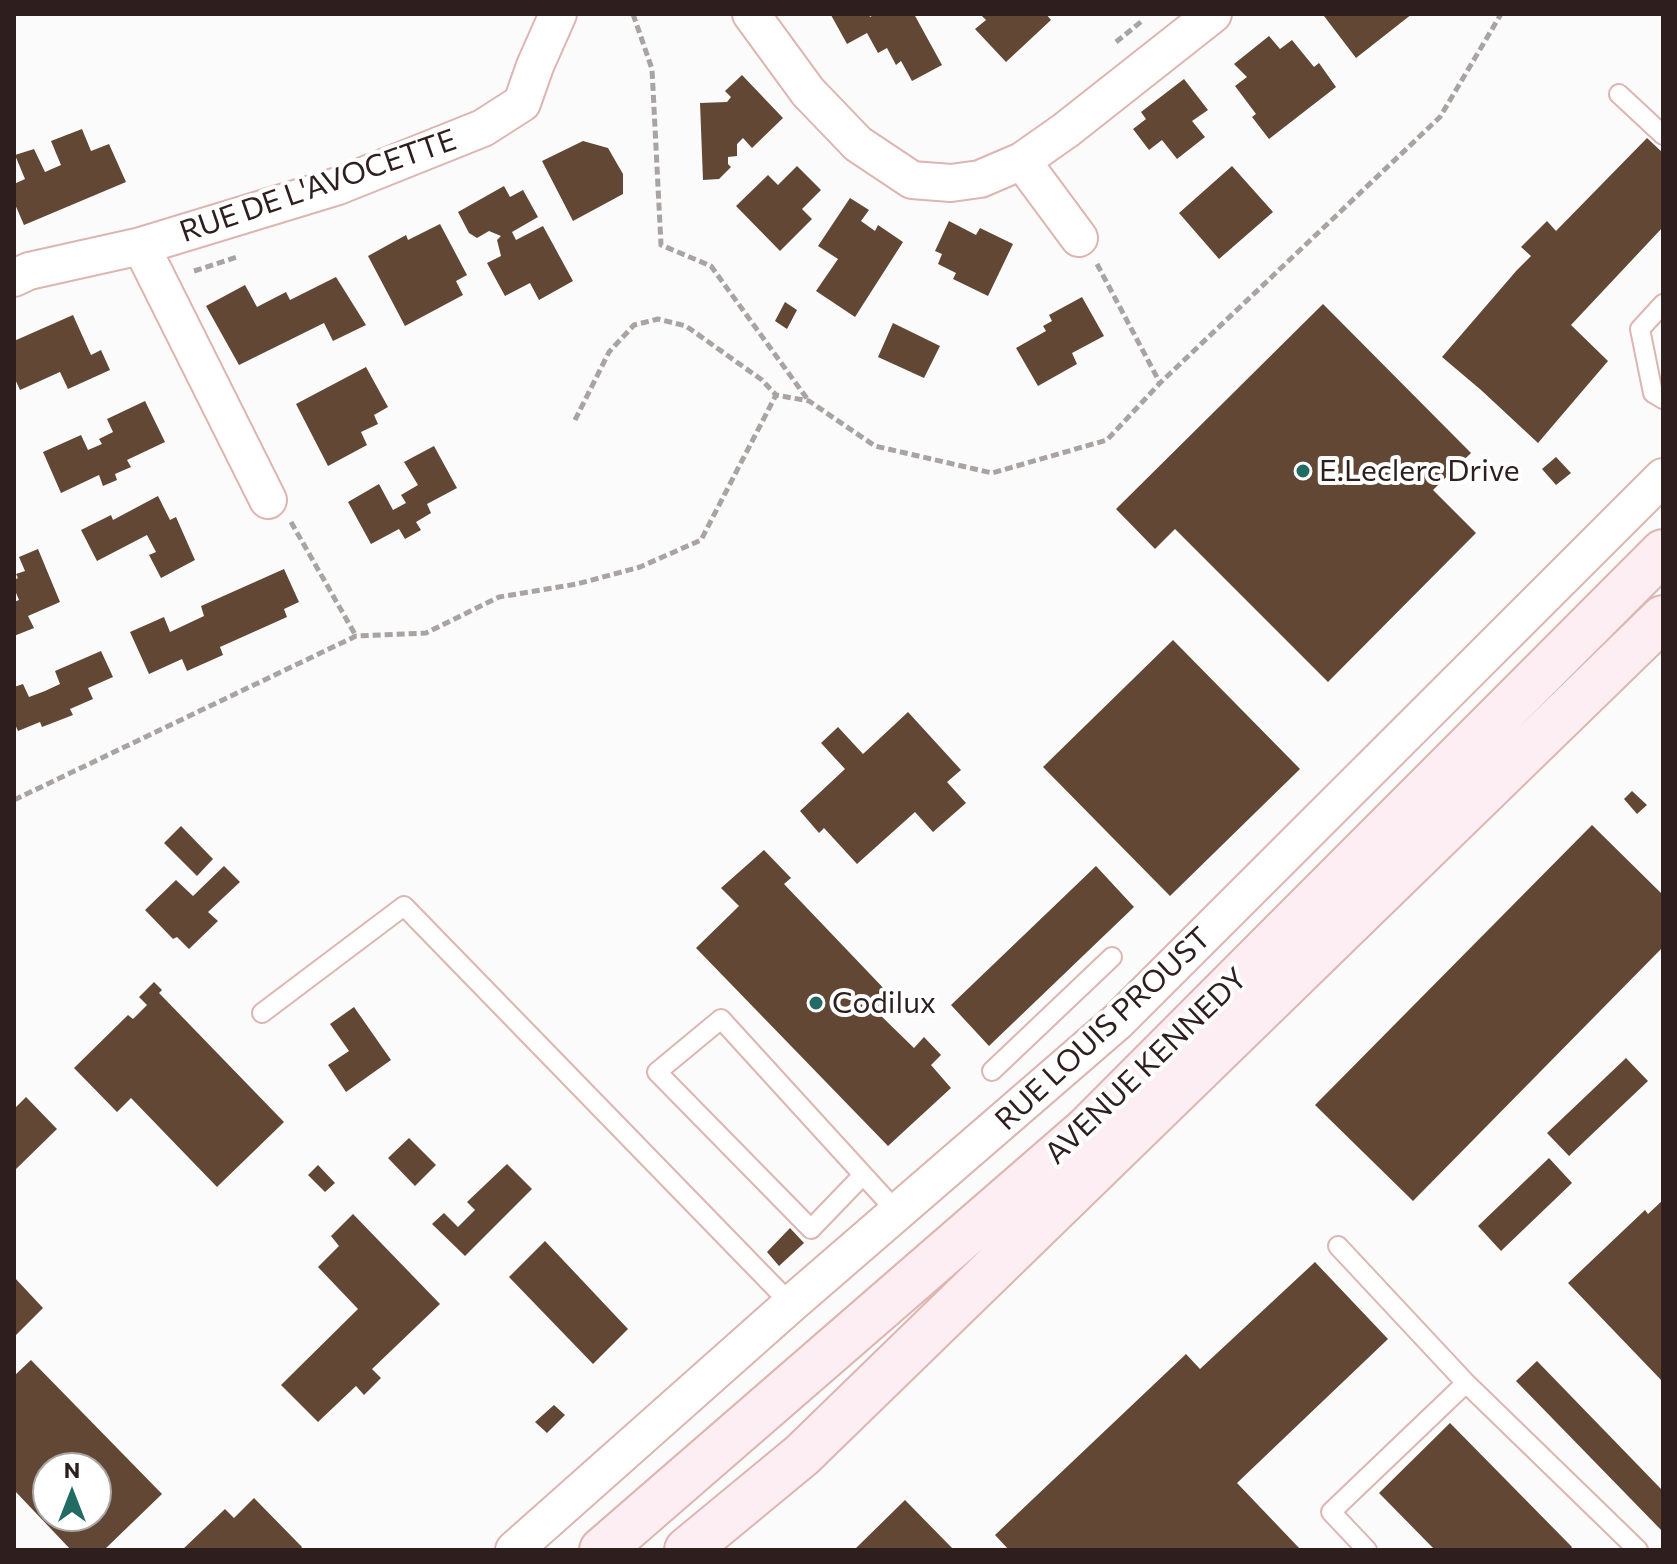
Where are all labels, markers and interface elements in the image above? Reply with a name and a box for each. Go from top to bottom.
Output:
street label: RUE DE L'AVOCETTE [175,122,461,250]
place label: E.Leclerc Drive [1319,453,1520,489]
marker: E.Leclerc Drive [1294,462,1312,480]
street label: RUE LOUIS PROUST [988,920,1218,1138]
street label: AVENUE KENNEDY [1038,960,1254,1172]
place label: Codilux [832,985,936,1021]
marker: Codilux [807,994,825,1012]
north arrow [32,1452,112,1532]
text: N [64,1456,80,1483]

